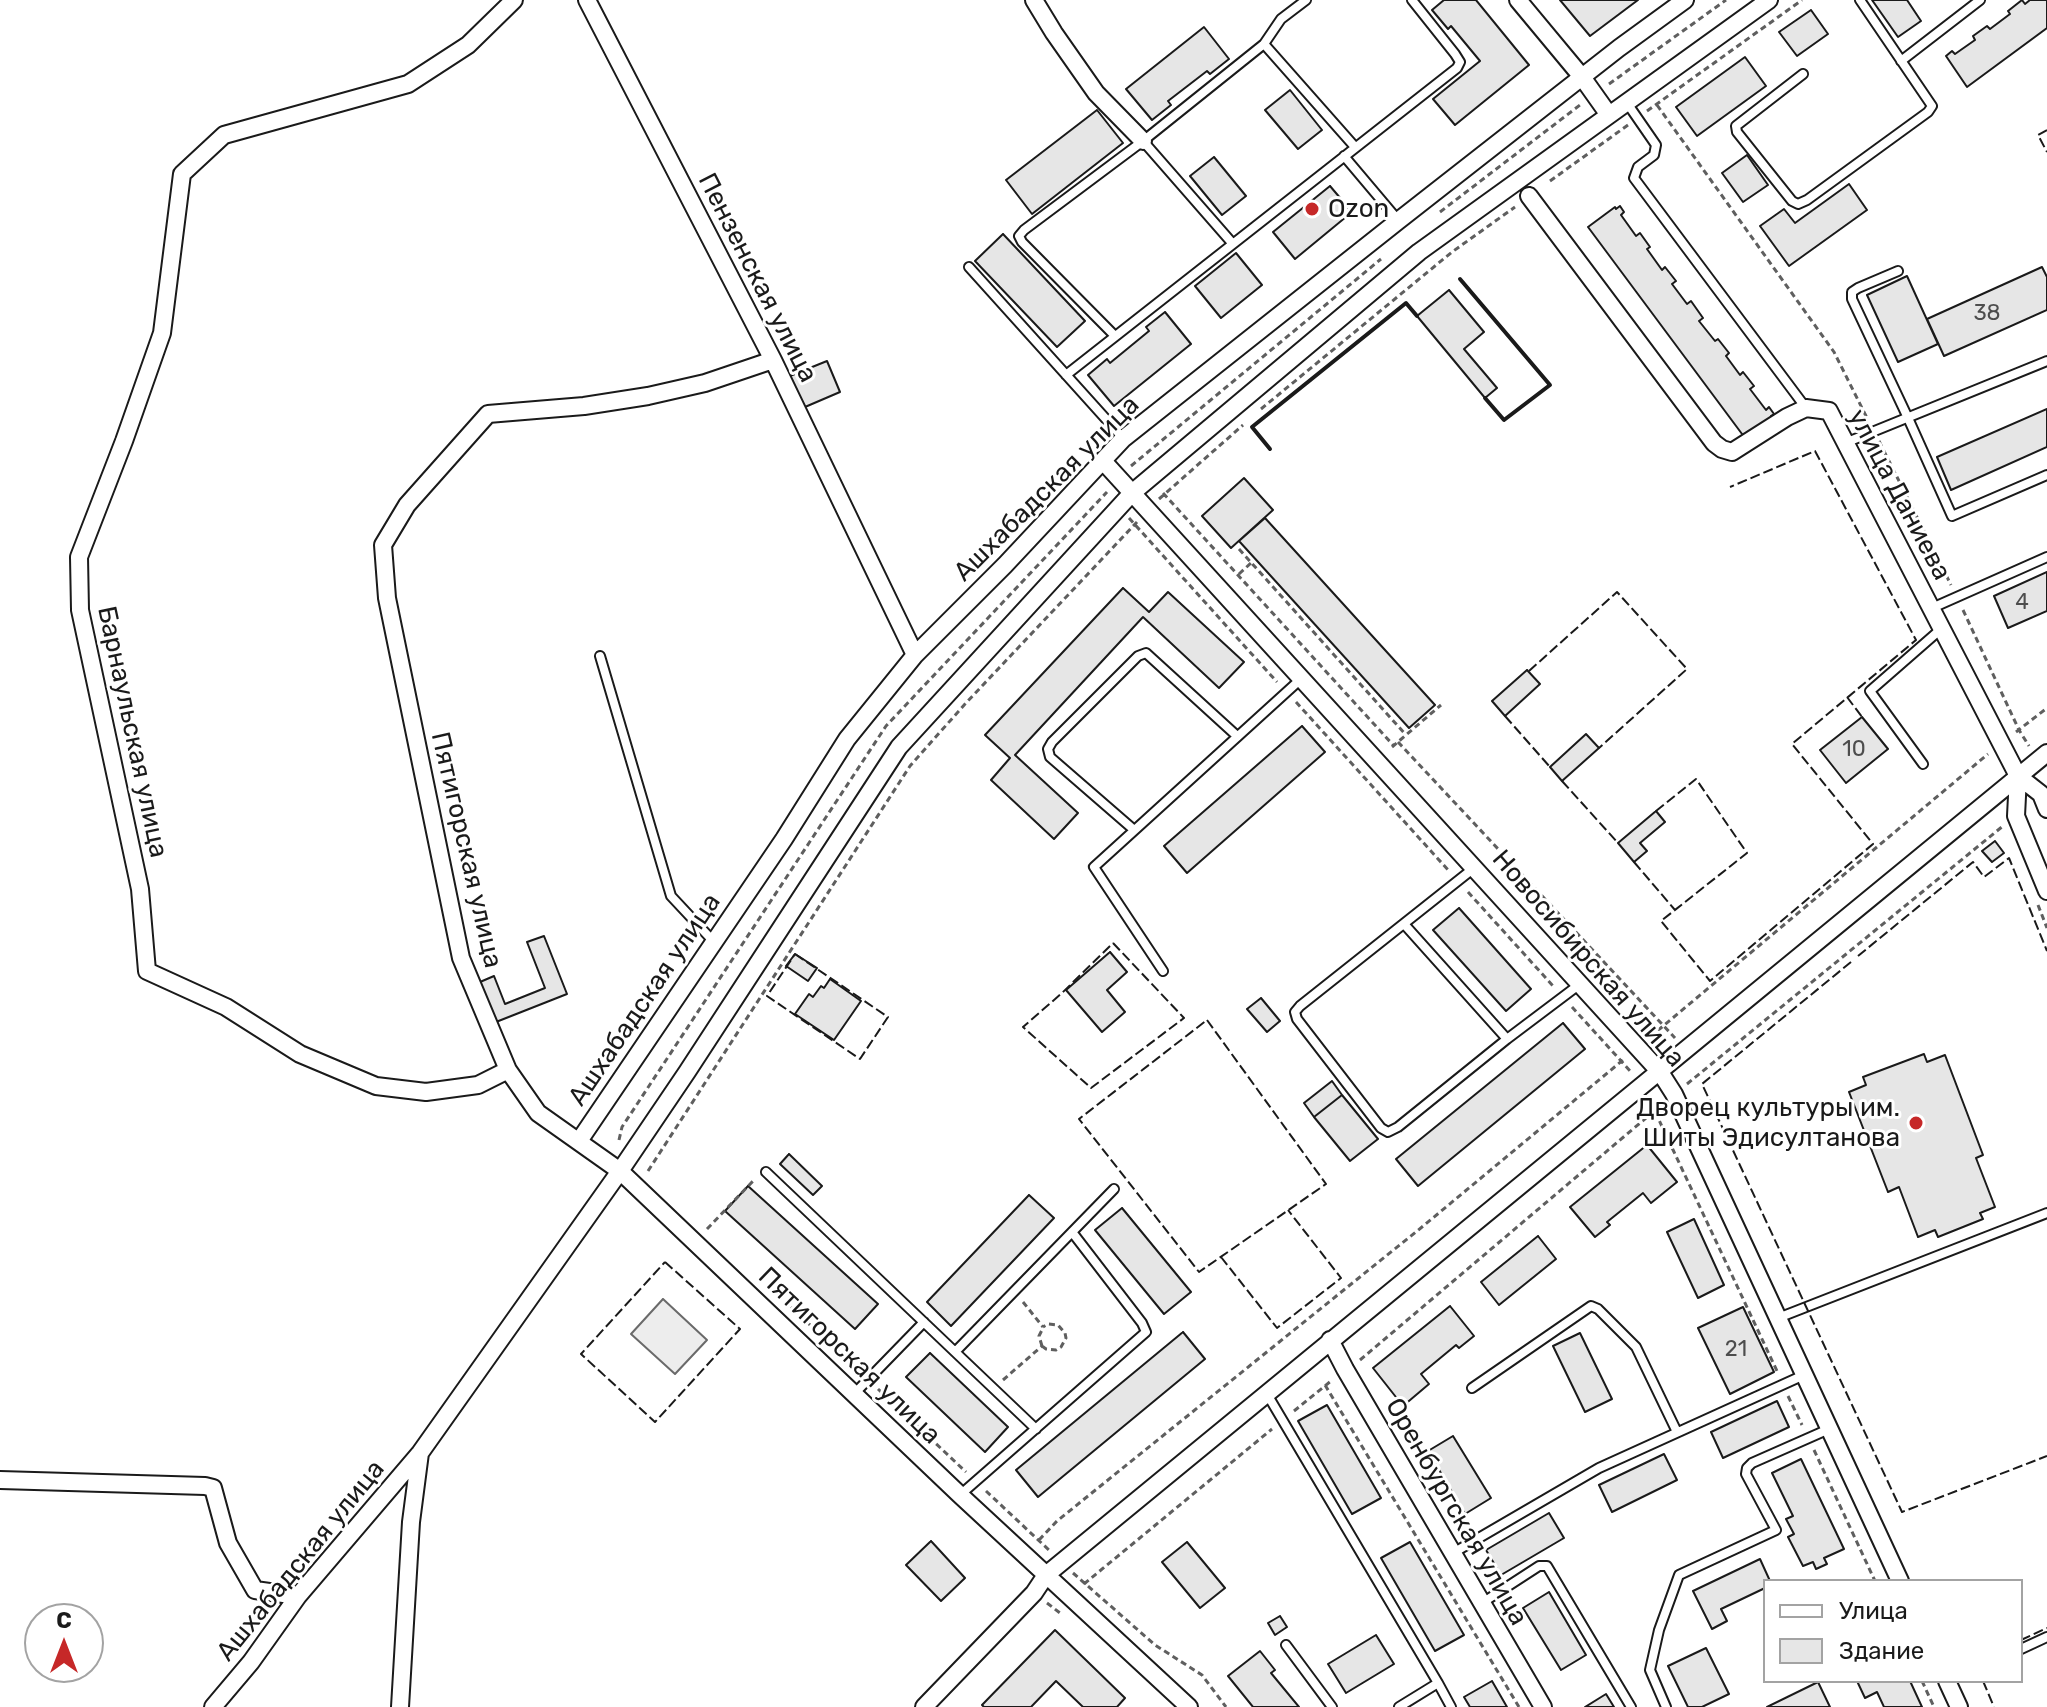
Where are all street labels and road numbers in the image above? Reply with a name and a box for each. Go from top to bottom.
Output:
street label: Пензенская улица [691,168,823,388]
street label: Ашхабадская улица [948,390,1146,588]
street label: улица Даниева [1841,404,1957,586]
street label: Барнаульская улица [90,603,174,861]
street label: Пятигорская улица [424,729,508,971]
street label: Новосибирская улица [1485,844,1691,1074]
street label: Ашхабадская улица [562,888,728,1112]
street label: Пятигорская улица [751,1261,947,1451]
street label: Оренбургская улица [1378,1393,1534,1631]
street label: Ашхабадская улица [210,1454,392,1668]

